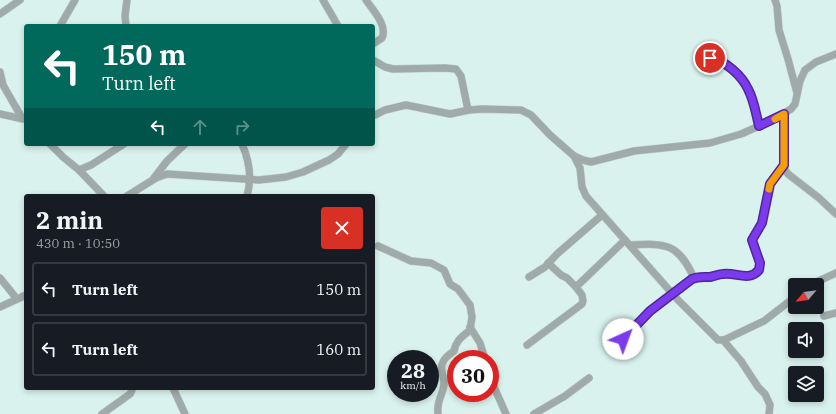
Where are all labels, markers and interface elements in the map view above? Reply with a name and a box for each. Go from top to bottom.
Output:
text: 150 m [102,36,186,73]
icon: left [36,40,88,92]
pin [693,41,727,75]
icon: arrive [699,47,721,69]
text: Turn left [102,72,176,95]
icon: left [147,116,169,138]
icon: ahead [189,116,211,138]
icon: right [231,116,253,138]
text: 2 min [36,204,103,236]
button: close [321,207,363,249]
text: 430 m · 10:50 [36,235,120,252]
icon: left [38,278,60,300]
north arrow [788,278,824,314]
map controls [788,278,824,402]
text: Turn left [72,280,138,299]
text: 150 m [316,280,361,299]
position arrow [602,318,644,360]
button: sound [788,322,824,358]
icon: left [38,338,60,360]
text: Turn left [72,340,138,359]
text: 160 m [316,340,361,359]
speed limit sign: 30 [447,350,499,402]
text: 28 [401,357,425,384]
button: layers [788,366,824,402]
text: km/h [400,379,426,392]

